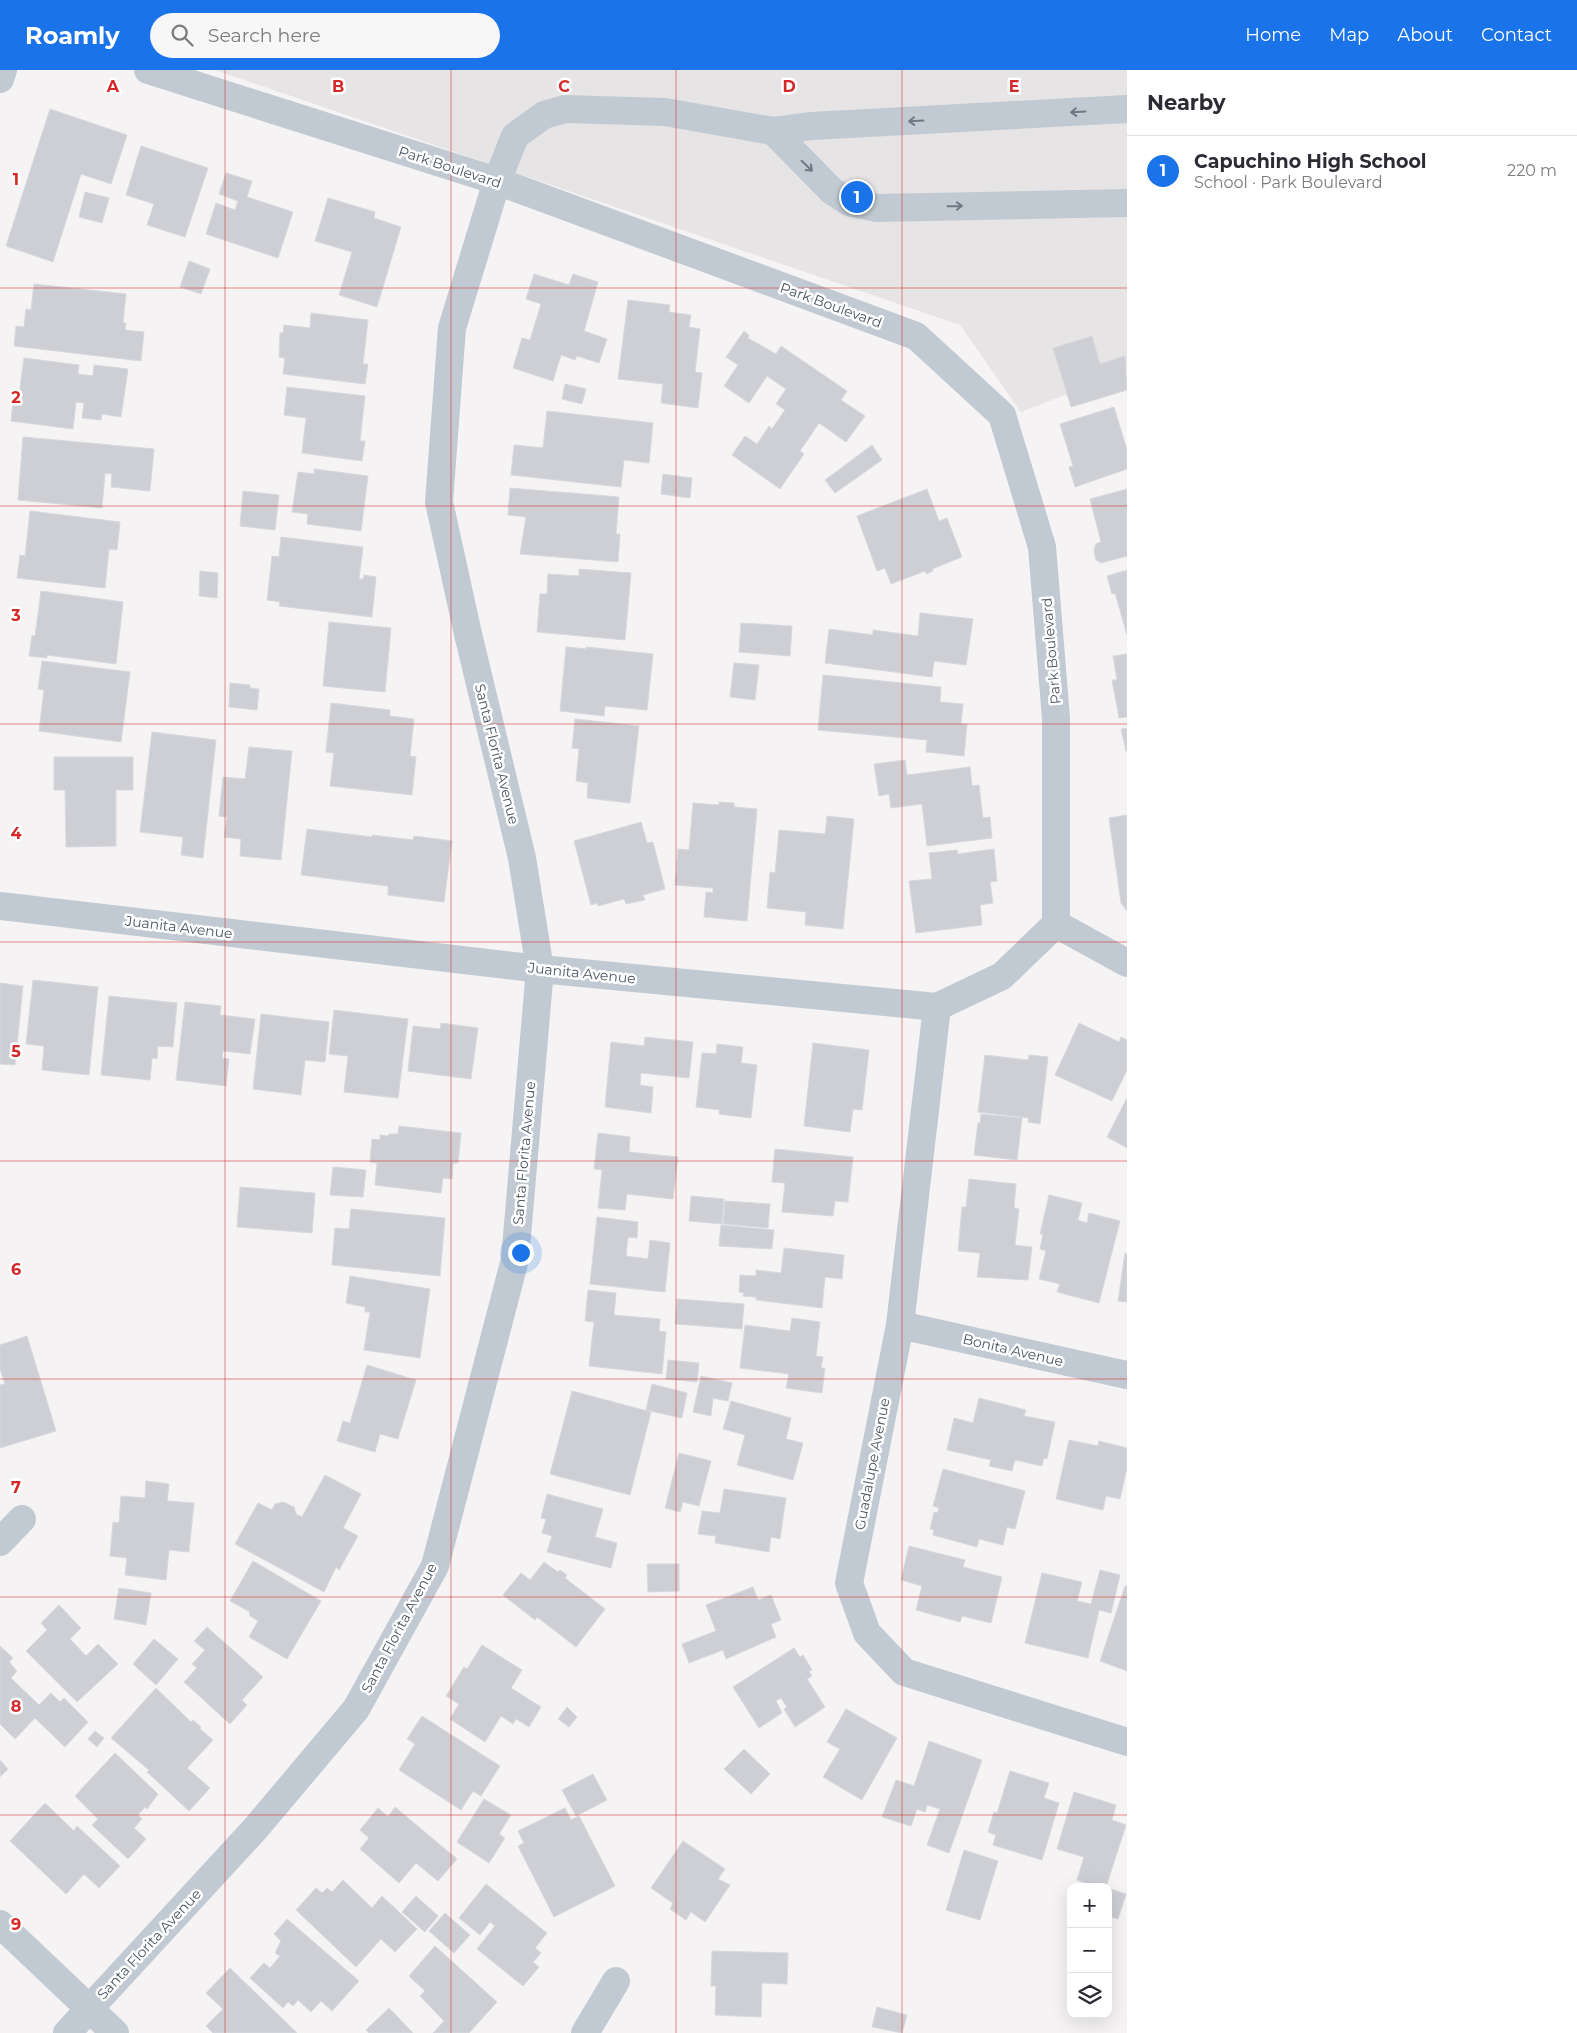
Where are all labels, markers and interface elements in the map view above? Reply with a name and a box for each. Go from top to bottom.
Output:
search box [150,13,500,58]
text: Roamly [25,21,120,50]
icon: search [168,21,196,49]
text: Search here [208,24,321,47]
text: Home [1245,24,1301,46]
text: Map [1329,24,1369,46]
text: About [1397,24,1453,46]
text: Contact [1481,24,1552,46]
text: A [106,77,120,96]
text: B [332,77,344,96]
text: C [558,77,570,96]
text: D [782,77,796,96]
text: E [1009,77,1019,96]
text: Nearby [1147,90,1226,115]
one-way arrow [1071,107,1087,116]
one-way arrow [908,116,924,125]
street label: Park Boulevard [396,142,504,192]
text: Capuchino High School [1194,150,1427,173]
one-way arrow [800,160,813,172]
text: 1 [1160,161,1166,180]
text: 220 m [1507,161,1557,180]
text: 1 [13,170,19,189]
text: School · Park Boulevard [1194,173,1383,192]
pin: 1 [841,178,873,216]
one-way arrow [946,201,963,211]
street label: Park Boulevard [778,278,884,332]
text: 2 [11,388,21,407]
street label: Park Boulevard [1037,597,1065,705]
text: 3 [10,606,21,625]
street label: Santa Florita Avenue [471,682,523,826]
text: 4 [10,824,22,843]
street label: Juanita Avenue [123,911,234,943]
street label: Juanita Avenue [526,958,637,988]
text: 5 [11,1042,21,1061]
street label: Santa Florita Avenue [509,1080,539,1226]
your location [508,1240,534,1266]
text: 6 [11,1260,21,1279]
street label: Bonita Avenue [961,1330,1065,1370]
street label: Guadalupe Avenue [850,1397,894,1531]
text: 7 [11,1478,21,1497]
street label: Santa Florita Avenue [357,1560,441,1696]
text: 8 [11,1697,21,1716]
map controls [1067,1883,1112,2018]
button: + [1067,1883,1112,1928]
street label: Santa Florita Avenue [93,1885,205,2003]
text: 9 [11,1915,21,1934]
button: − [1067,1928,1112,1973]
button: layers [1067,1973,1112,2018]

